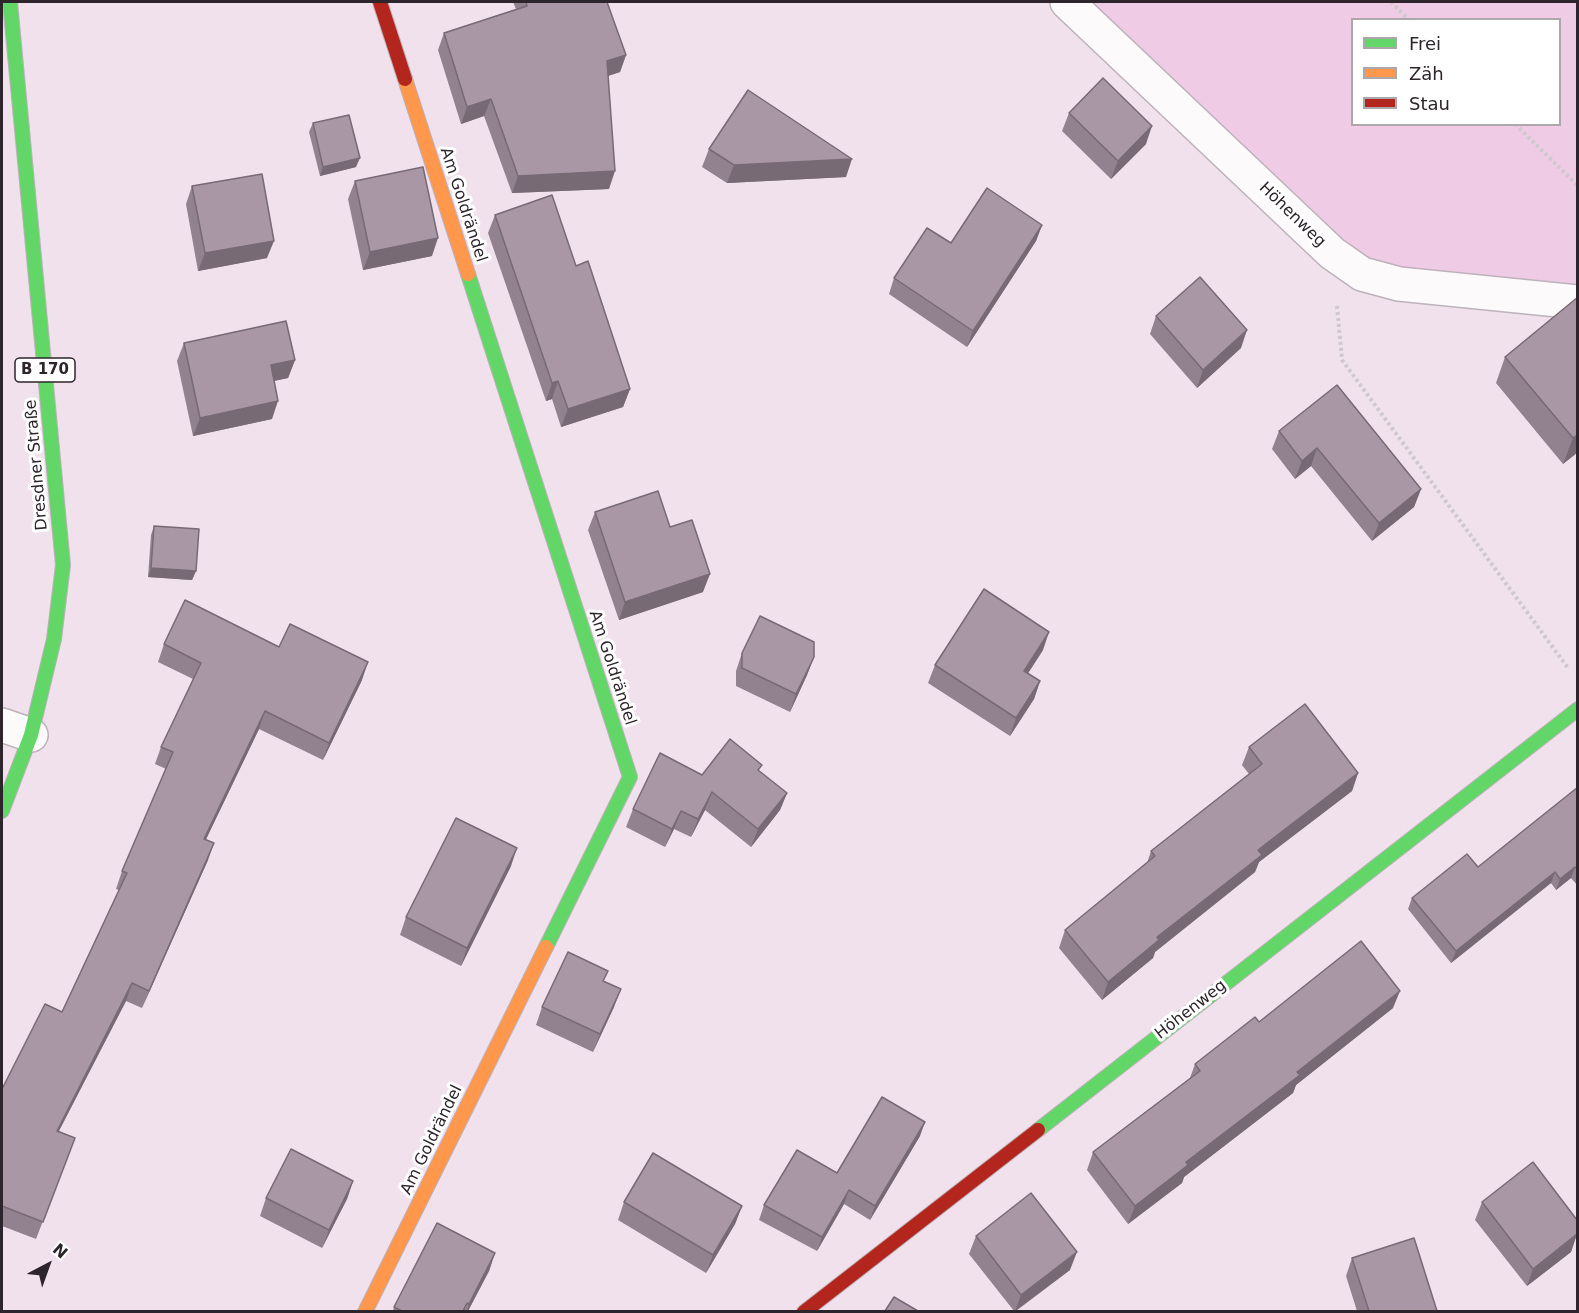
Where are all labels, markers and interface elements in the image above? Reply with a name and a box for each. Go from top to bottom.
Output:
legend [1351,18,1561,126]
text: Frei [1409,33,1441,54]
text: Zäh [1409,63,1444,84]
text: Stau [1409,93,1450,114]
street label: Am Goldrändel [435,145,491,265]
street label: Höhenweg [1255,179,1329,251]
road number: B 170 [15,358,75,382]
street label: Dresdner Straße [22,399,52,531]
street label: Am Goldrändel [584,608,640,728]
street label: Höhenweg [1152,976,1230,1044]
street label: Am Goldrändel [397,1082,467,1198]
north arrow [18,1235,78,1295]
text: N [49,1239,71,1263]

